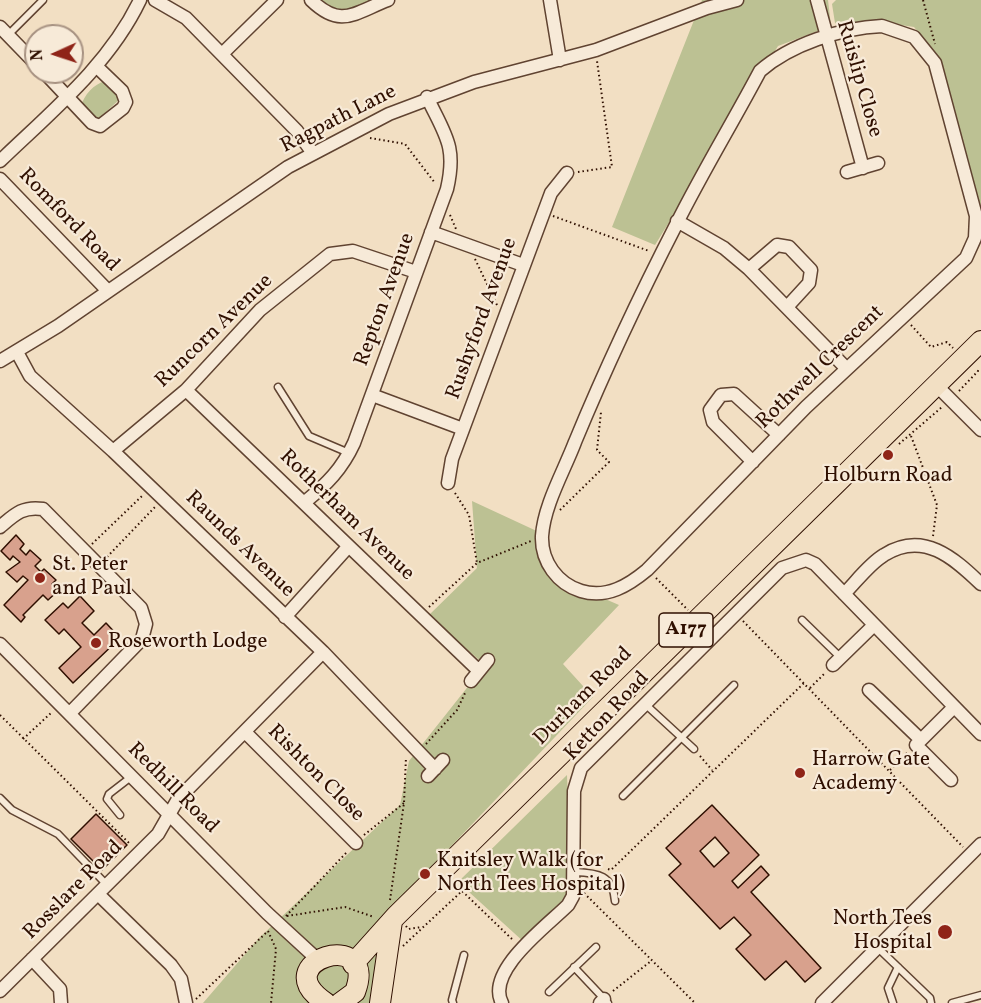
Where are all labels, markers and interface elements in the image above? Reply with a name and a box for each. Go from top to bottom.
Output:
street label: Ruislip Close [829,18,887,140]
north arrow [24,24,84,84]
text: N [27,48,49,61]
street label: Ragpath Lane [277,80,401,160]
street label: Romford Road [12,164,124,278]
street label: Repton Avenue [350,230,422,370]
street label: Rushyford Avenue [442,235,524,403]
street label: Runcorn Avenue [151,270,279,394]
street label: Rothwell Crescent [752,301,890,435]
street label: Rotherham Avenue [273,445,419,587]
marker: Holburn Road [881,448,895,462]
place label: Holburn Road [823,464,953,490]
street label: Raunds Avenue [179,486,299,604]
place label: St. Peter and Paul [52,553,132,603]
marker: St. Peter and Paul [33,571,47,585]
road number: A177 [659,613,713,647]
place label: Roseworth Lodge [108,630,267,656]
marker: Roseworth Lodge [89,636,103,650]
street label: Durham Road [529,642,639,752]
street label: Ketton Road [560,667,656,767]
street label: Rishton Close [261,720,369,828]
street label: Redhill Road [121,738,223,840]
place label: Harrow Gate Academy [812,748,930,798]
marker: Harrow Gate Academy [793,766,807,780]
street label: Rosslare Road [19,836,129,946]
place label: Knitsley Walk (for North Tees Hospital) [437,849,625,899]
marker: Knitsley Walk (for North Tees Hospital) [418,867,432,881]
place label: North Tees Hospital [833,907,932,957]
marker: North Tees Hospital [936,923,954,941]

